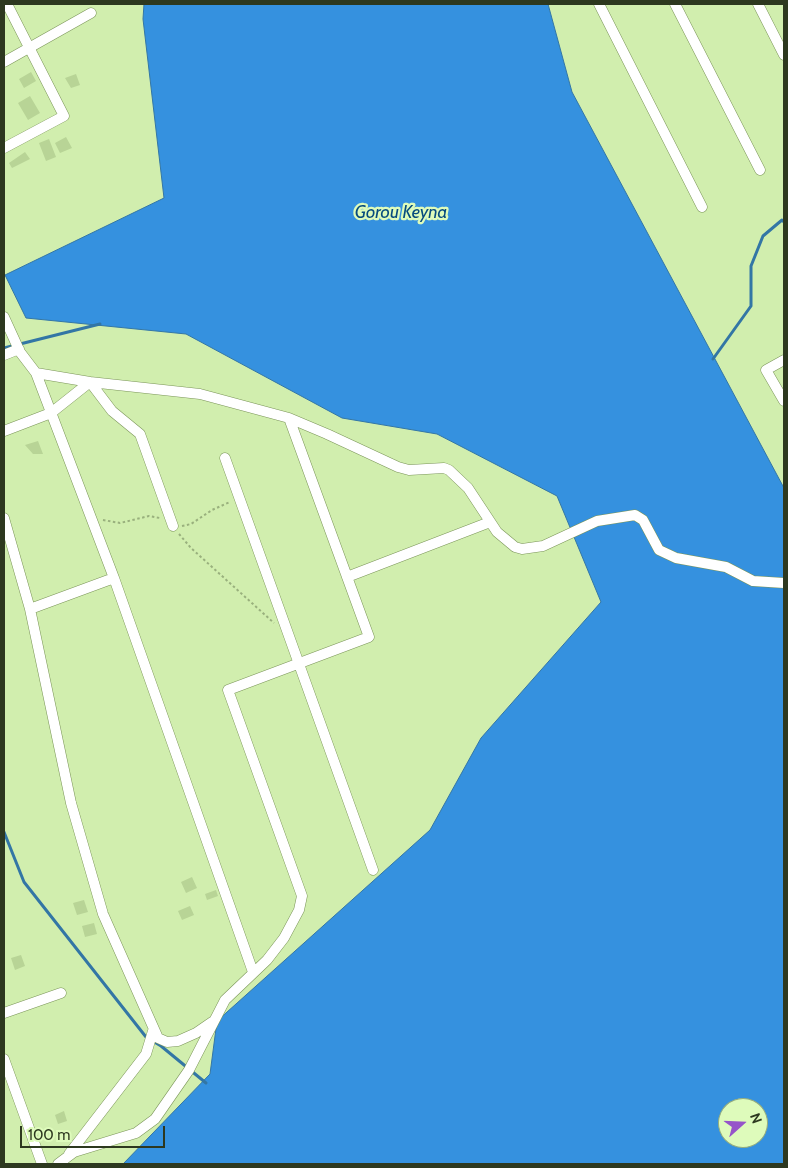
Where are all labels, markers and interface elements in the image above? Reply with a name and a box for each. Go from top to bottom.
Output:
water label: Gorou Keyna [355,202,447,224]
north arrow [718,1098,768,1148]
text: N [746,1110,766,1126]
scale bar [22,1116,168,1148]
text: 100 m [28,1126,70,1144]

